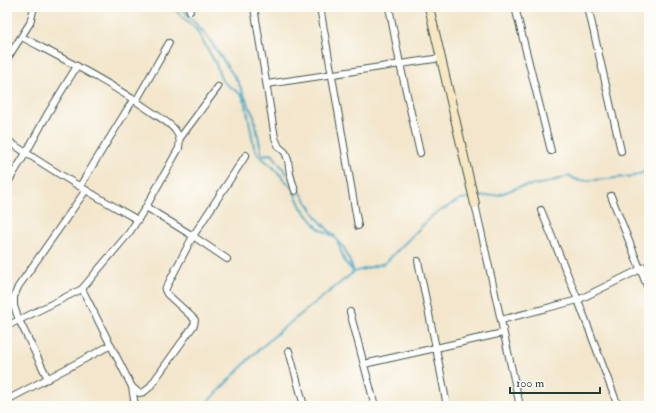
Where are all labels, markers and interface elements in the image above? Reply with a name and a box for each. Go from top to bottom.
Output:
scale bar [510,369,600,395]
text: 100 m [516,376,545,391]

